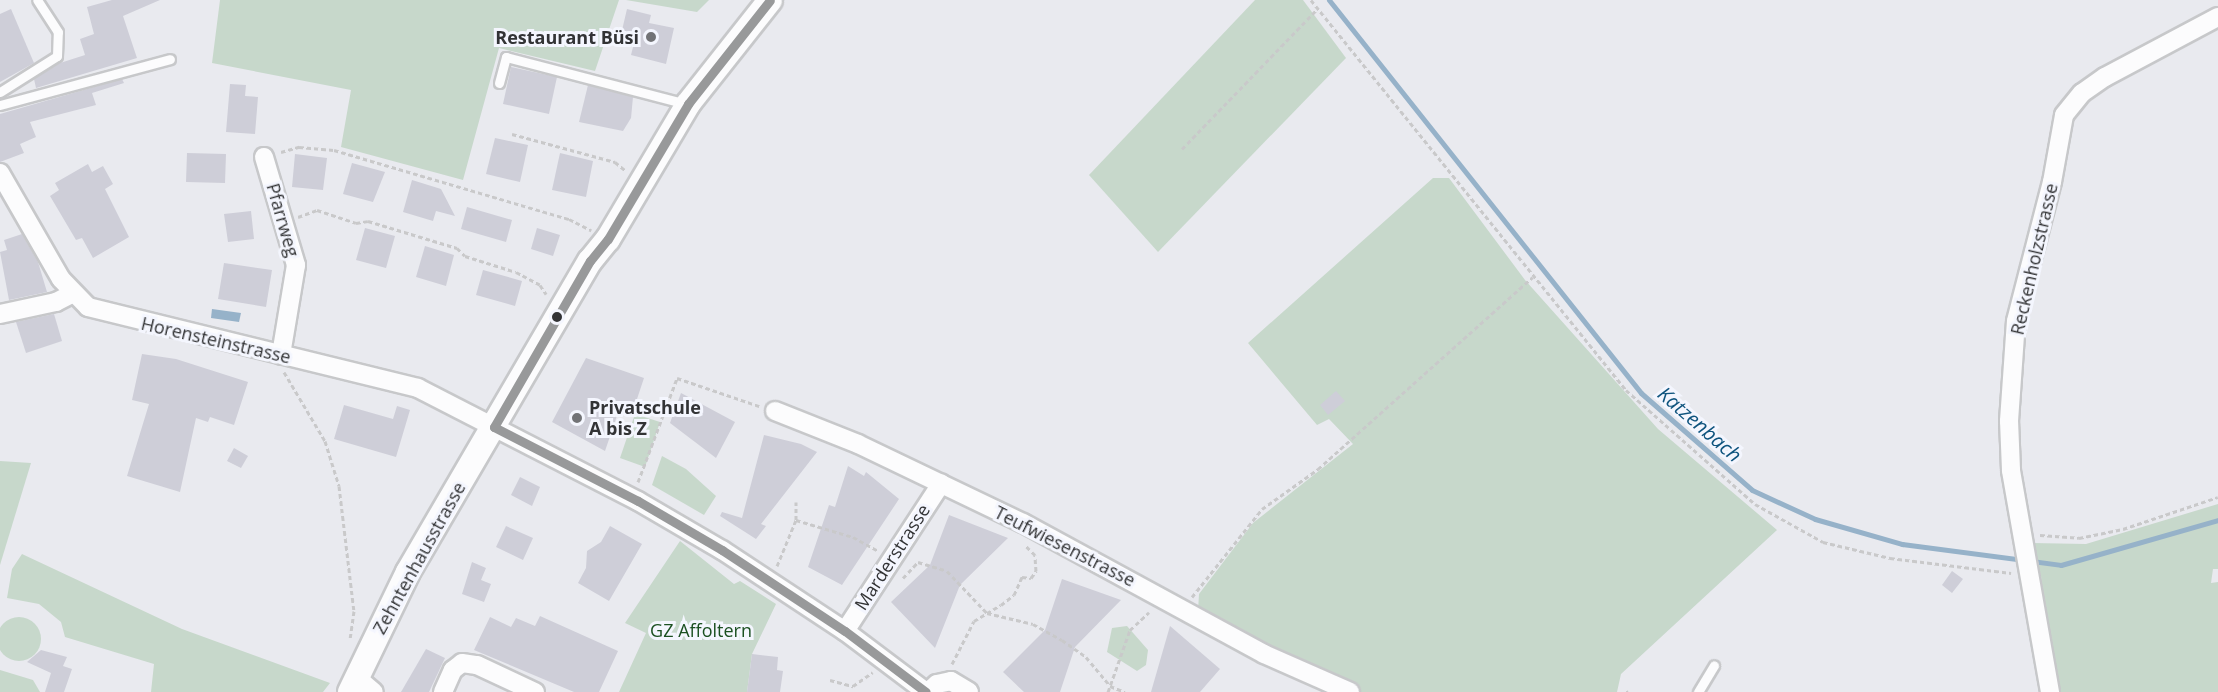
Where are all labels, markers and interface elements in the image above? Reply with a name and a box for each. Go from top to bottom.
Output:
place label: Restaurant Büsi [495,26,639,48]
marker: Restaurant Büsi [644,30,658,44]
street label: Pfarrweg [262,181,304,259]
street label: Reckenholzstrasse [2006,181,2062,337]
unlabelled marker [551,311,563,323]
street label: Horensteinstrasse [139,312,293,368]
water label: Katzenbach [1653,381,1747,467]
place label: Privatschule A bis Z [589,397,701,440]
marker: Privatschule A bis Z [570,411,584,425]
street label: Zehntenhausstrasse [368,478,470,638]
street label: Marderstrasse [850,500,934,614]
street label: Teufwiesenstrasse [991,501,1139,591]
park label: GZ Affoltern [650,619,752,641]

